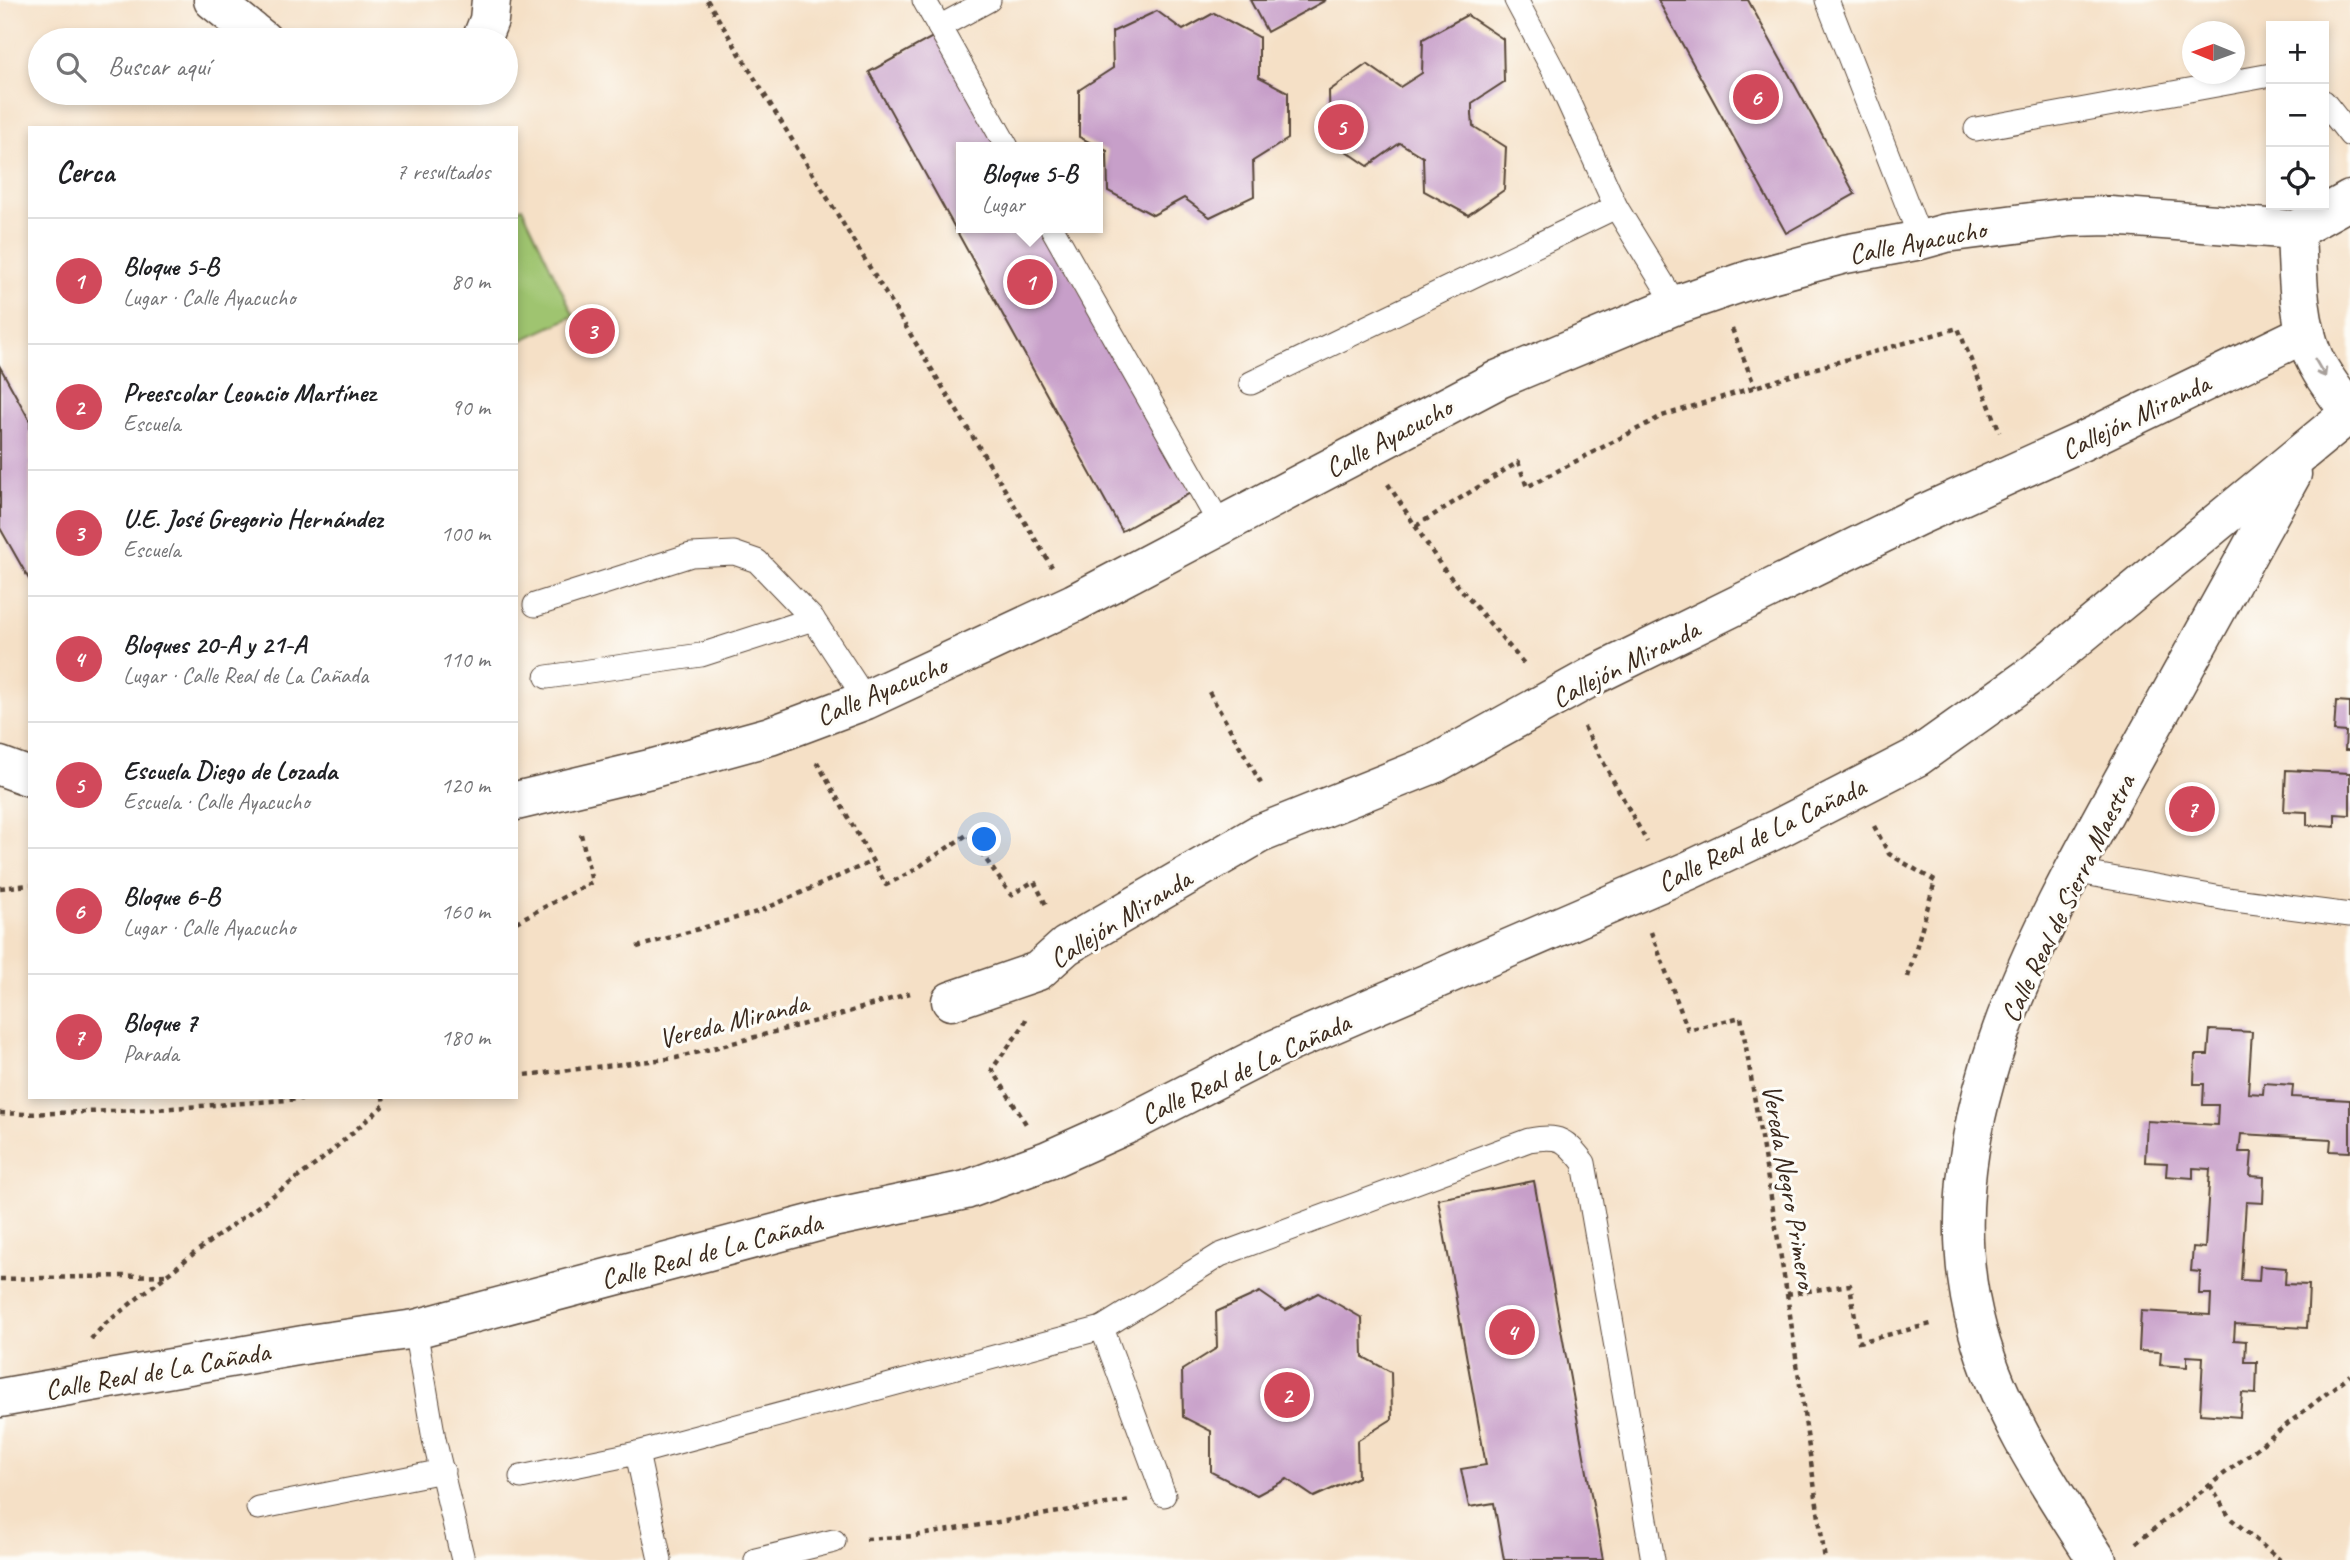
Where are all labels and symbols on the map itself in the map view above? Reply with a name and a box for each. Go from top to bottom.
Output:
north arrow [2182,21,2245,84]
pin: 6 [1733,71,1779,123]
pin: 5 [1318,101,1364,153]
street label: Calle Ayacucho [1846,210,1992,272]
pin: 1 [1007,256,1053,308]
pin: 3 [569,305,615,357]
one-way arrow [2313,357,2327,377]
street label: Callejón Miranda [2055,364,2218,467]
street label: Calle Ayacucho [1319,388,1460,485]
street label: Callejón Miranda [1546,610,1707,716]
street label: Calle Ayacucho [811,646,955,734]
street label: Calle Real de Sierra Maestra [1992,767,2143,1028]
street label: Calle Real de La Cañada [1651,768,1873,900]
pin: 7 [2169,783,2215,835]
your location [967,822,1001,856]
street label: Callejón Miranda [1043,860,1200,976]
street label: Vereda Miranda [655,984,814,1056]
street label: Calle Real de La Cañada [1135,1004,1357,1132]
street label: Vereda Negro Primero [1754,1082,1825,1294]
street label: Calle Real de La Cañada [597,1204,827,1297]
pin: 4 [1489,1306,1535,1358]
street label: Calle Real de La Cañada [42,1333,274,1407]
pin: 2 [1264,1369,1310,1421]

